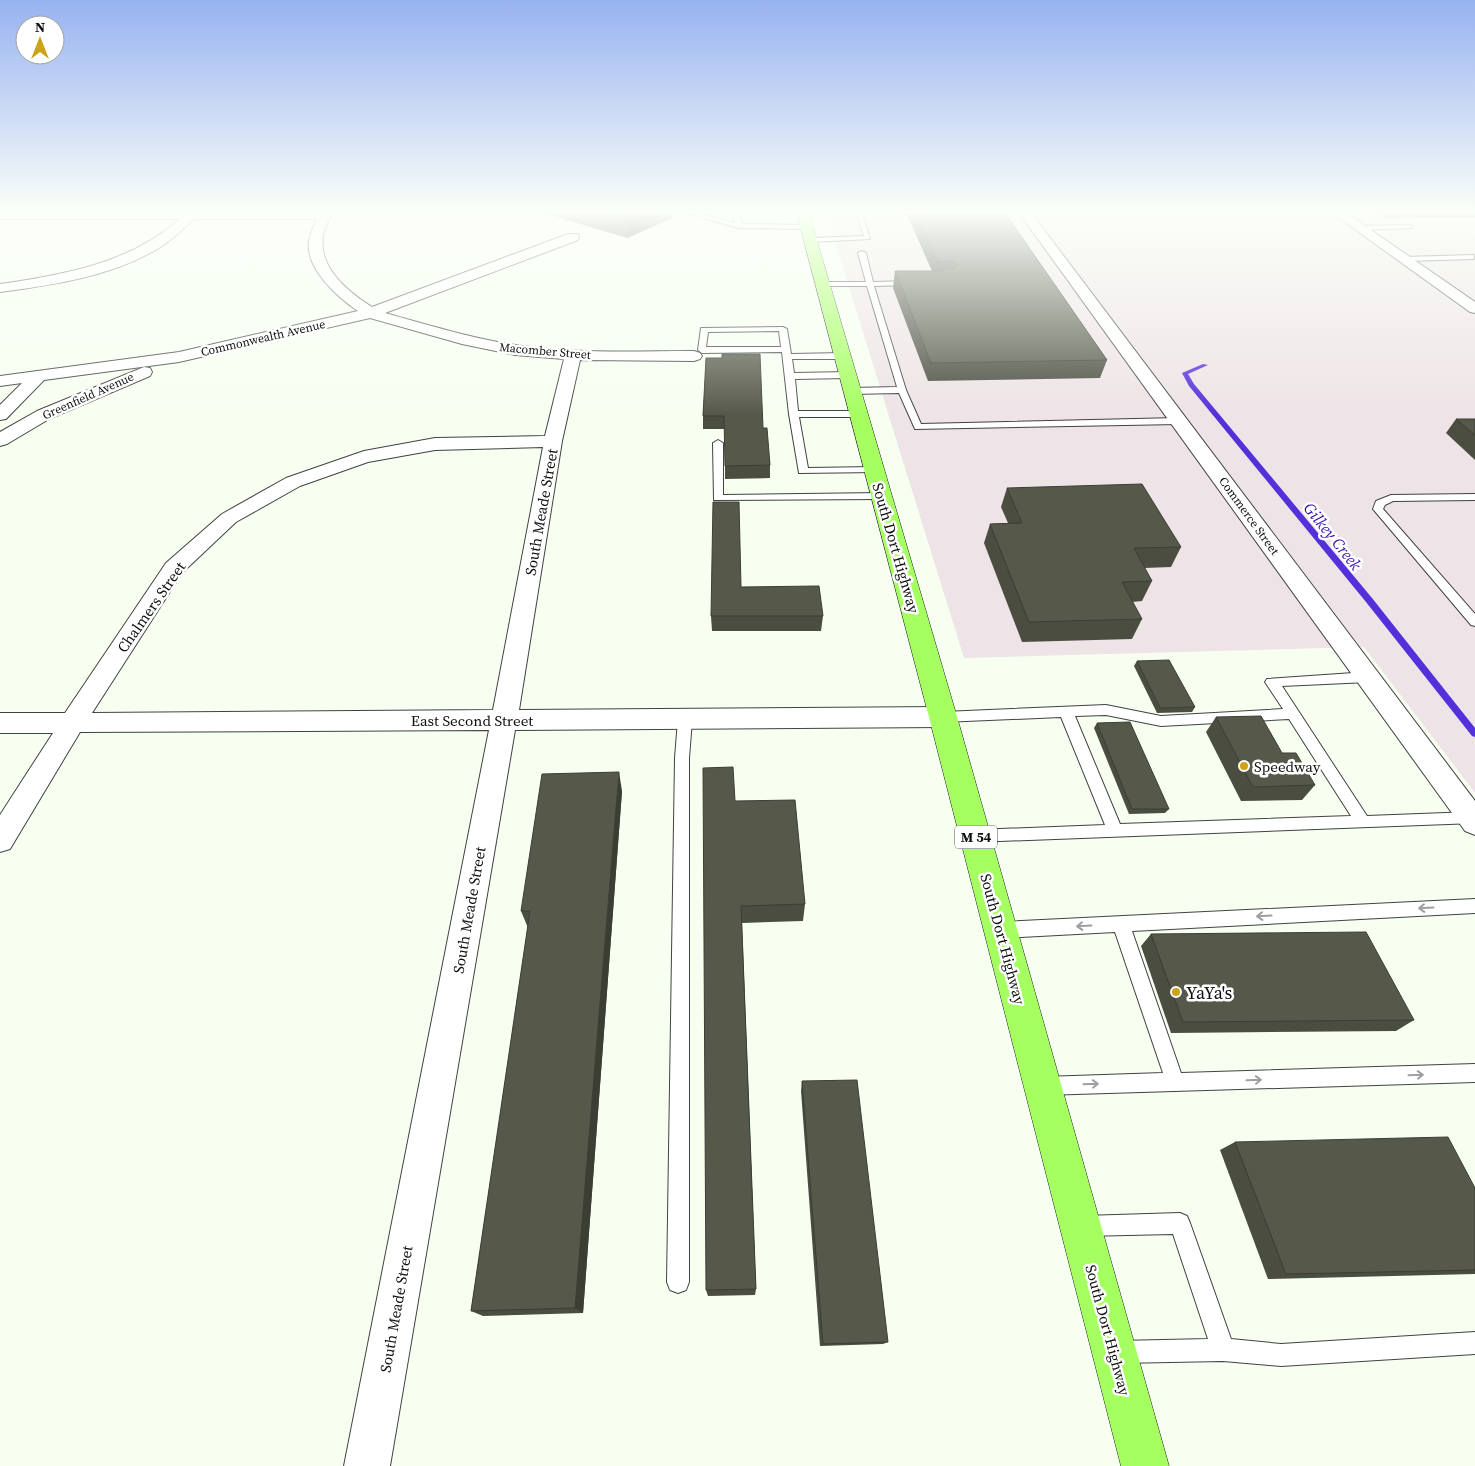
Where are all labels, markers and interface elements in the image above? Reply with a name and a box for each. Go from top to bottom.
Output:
north arrow [15,15,65,65]
text: N [35,17,45,37]
street label: Commonwealth Avenue [199,316,327,360]
street label: Macomber Street [499,339,592,363]
street label: Greenfield Avenue [40,369,136,423]
street label: South Meade Street [519,447,563,577]
street label: Commerce Street [1215,474,1283,558]
street label: South Dort Highway [867,480,925,616]
water label: Gilkey Creek [1299,498,1367,575]
street label: Chalmers Street [112,557,190,657]
street label: East Second Street [411,710,533,731]
place label: Speedway [1254,756,1321,777]
marker: Speedway [1238,760,1250,772]
road number: M 54 [955,826,997,849]
street label: South Meade Street [447,845,491,975]
street label: South Dort Highway [975,871,1031,1007]
one-way arrow [1419,904,1435,913]
one-way arrow [1256,912,1272,921]
one-way arrow [1077,921,1093,930]
place label: YaYa's [1186,980,1232,1005]
marker: YaYa's [1170,986,1182,998]
one-way arrow [1408,1070,1424,1079]
one-way arrow [1245,1075,1261,1084]
one-way arrow [1083,1080,1099,1089]
street label: South Meade Street [374,1244,418,1374]
street label: South Dort Highway [1080,1262,1136,1398]

